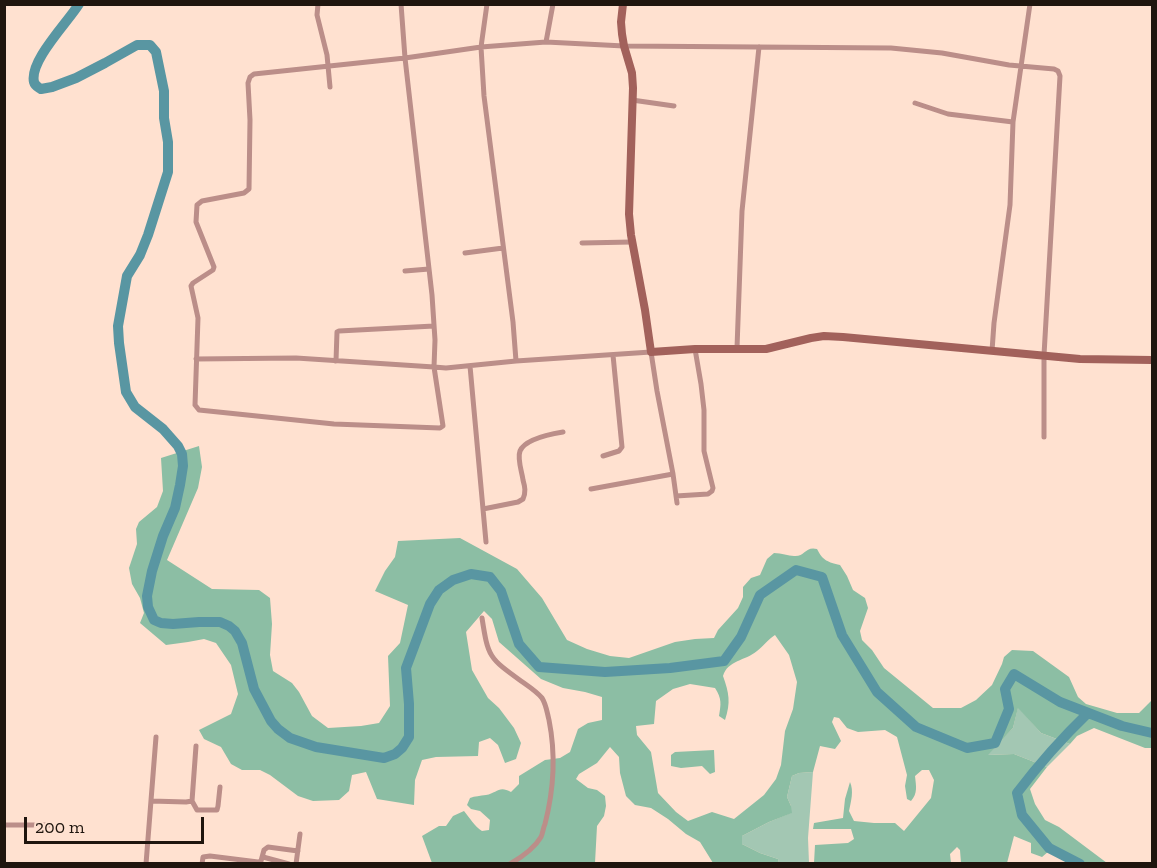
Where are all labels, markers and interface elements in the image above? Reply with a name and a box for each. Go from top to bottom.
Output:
scale bar [27,805,207,843]
text: 200 m [35,816,85,838]

